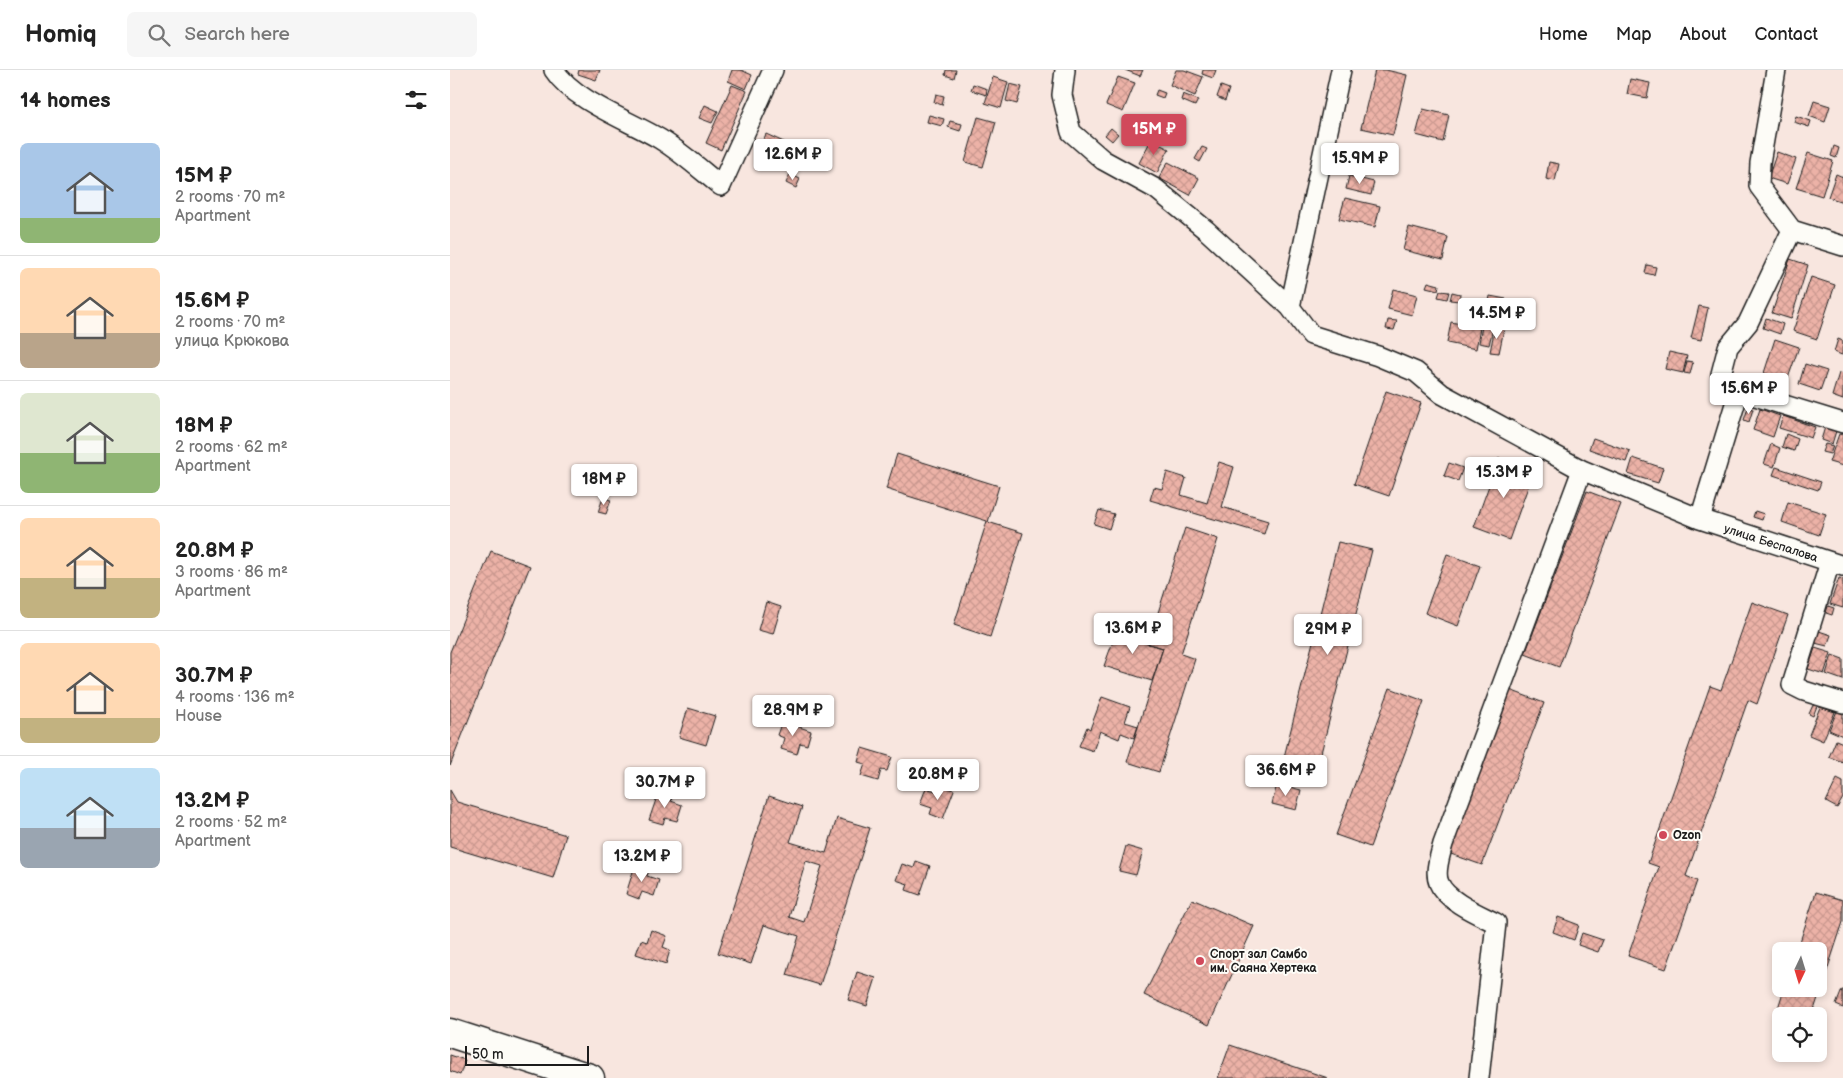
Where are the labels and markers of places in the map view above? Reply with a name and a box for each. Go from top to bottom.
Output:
pin: 15M ₽ [1119,114,1189,156]
pin: 12.6M ₽ [747,138,839,181]
pin: 15.9M ₽ [1314,142,1406,185]
pin: 14.5M ₽ [1451,298,1543,340]
pin: 15.6M ₽ [1703,372,1795,415]
pin: 15.3M ₽ [1458,456,1550,499]
pin: 18M ₽ [569,464,639,506]
pin: 13.6M ₽ [1087,612,1179,655]
pin: 29M ₽ [1293,614,1363,656]
pin: 28.9M ₽ [747,694,839,737]
pin: 36.6M ₽ [1240,754,1332,797]
pin: 20.8M ₽ [892,758,984,801]
pin: 30.7M ₽ [619,766,711,809]
place label: Ozon [1673,828,1701,843]
marker: Ozon [1657,829,1669,841]
pin: 13.2M ₽ [596,840,688,883]
place label: Спорт зал Самбо им. Саяна Хертека [1210,947,1318,976]
marker: Спорт зал Самбо им. Саяна Хертека [1194,955,1206,967]

